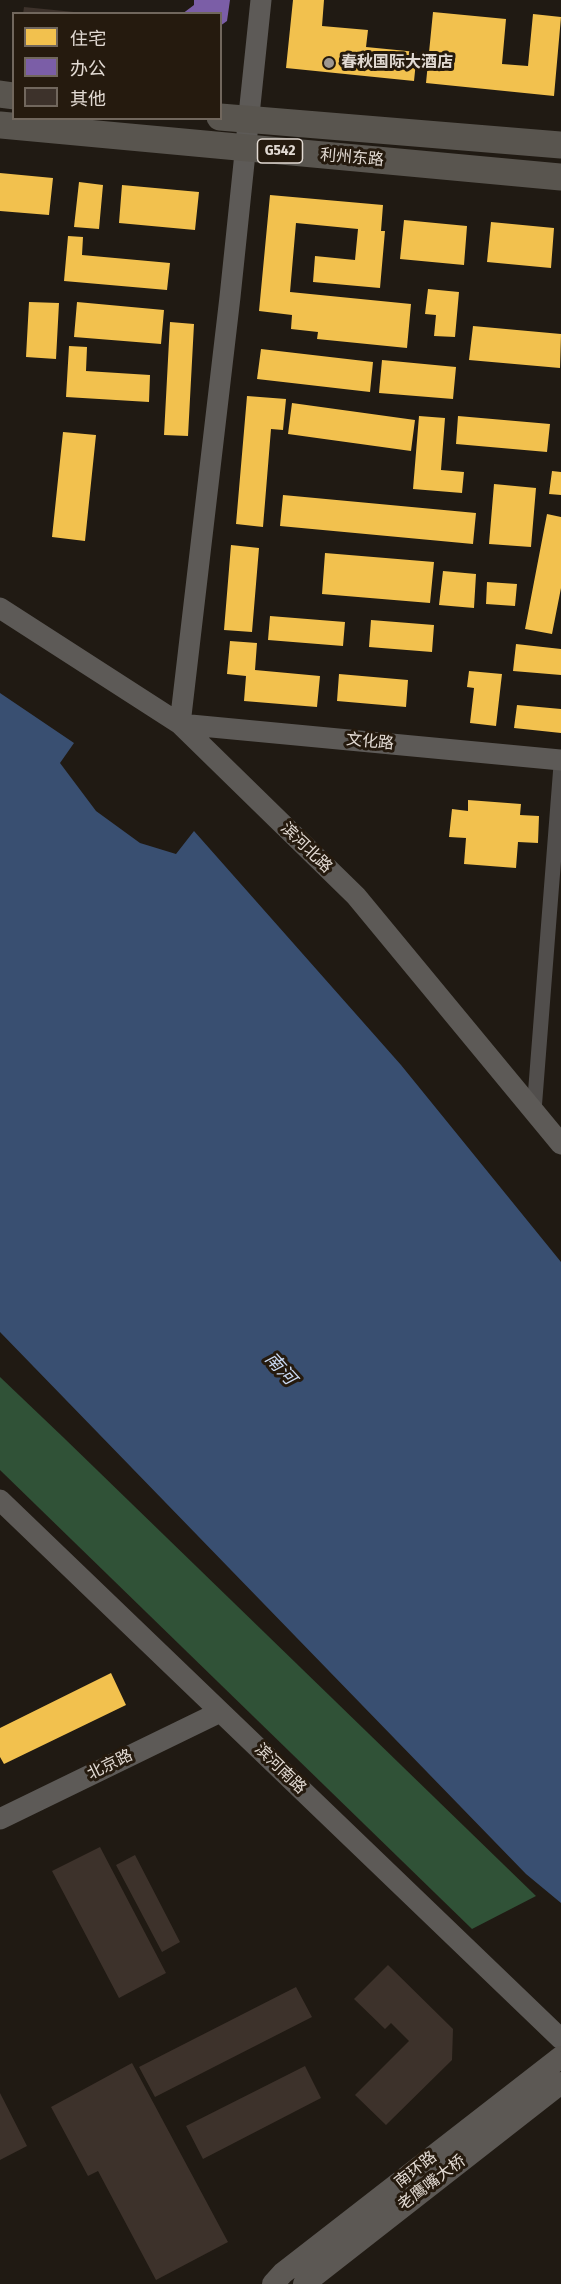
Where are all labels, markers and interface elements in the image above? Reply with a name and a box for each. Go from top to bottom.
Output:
legend [12,12,222,120]
text: 住宅 [70,28,106,50]
place label: 春秋国际大酒店 [341,53,453,73]
marker: 春秋国际大酒店 [322,56,336,70]
text: 办公 [70,58,106,80]
text: 其他 [70,88,106,110]
road number: G542 [258,139,302,163]
street label: 利州东路 [319,146,385,170]
street label: 文化路 [345,730,395,754]
street label: 滨河北路 [276,819,336,877]
water label: 南河 [260,1348,300,1390]
street label: 滨河南路 [250,1740,310,1798]
street label: 北京路 [84,1746,136,1784]
street label: 南环路 [391,2148,441,2192]
street label: 老鹰嘴大桥 [394,2151,470,2215]

